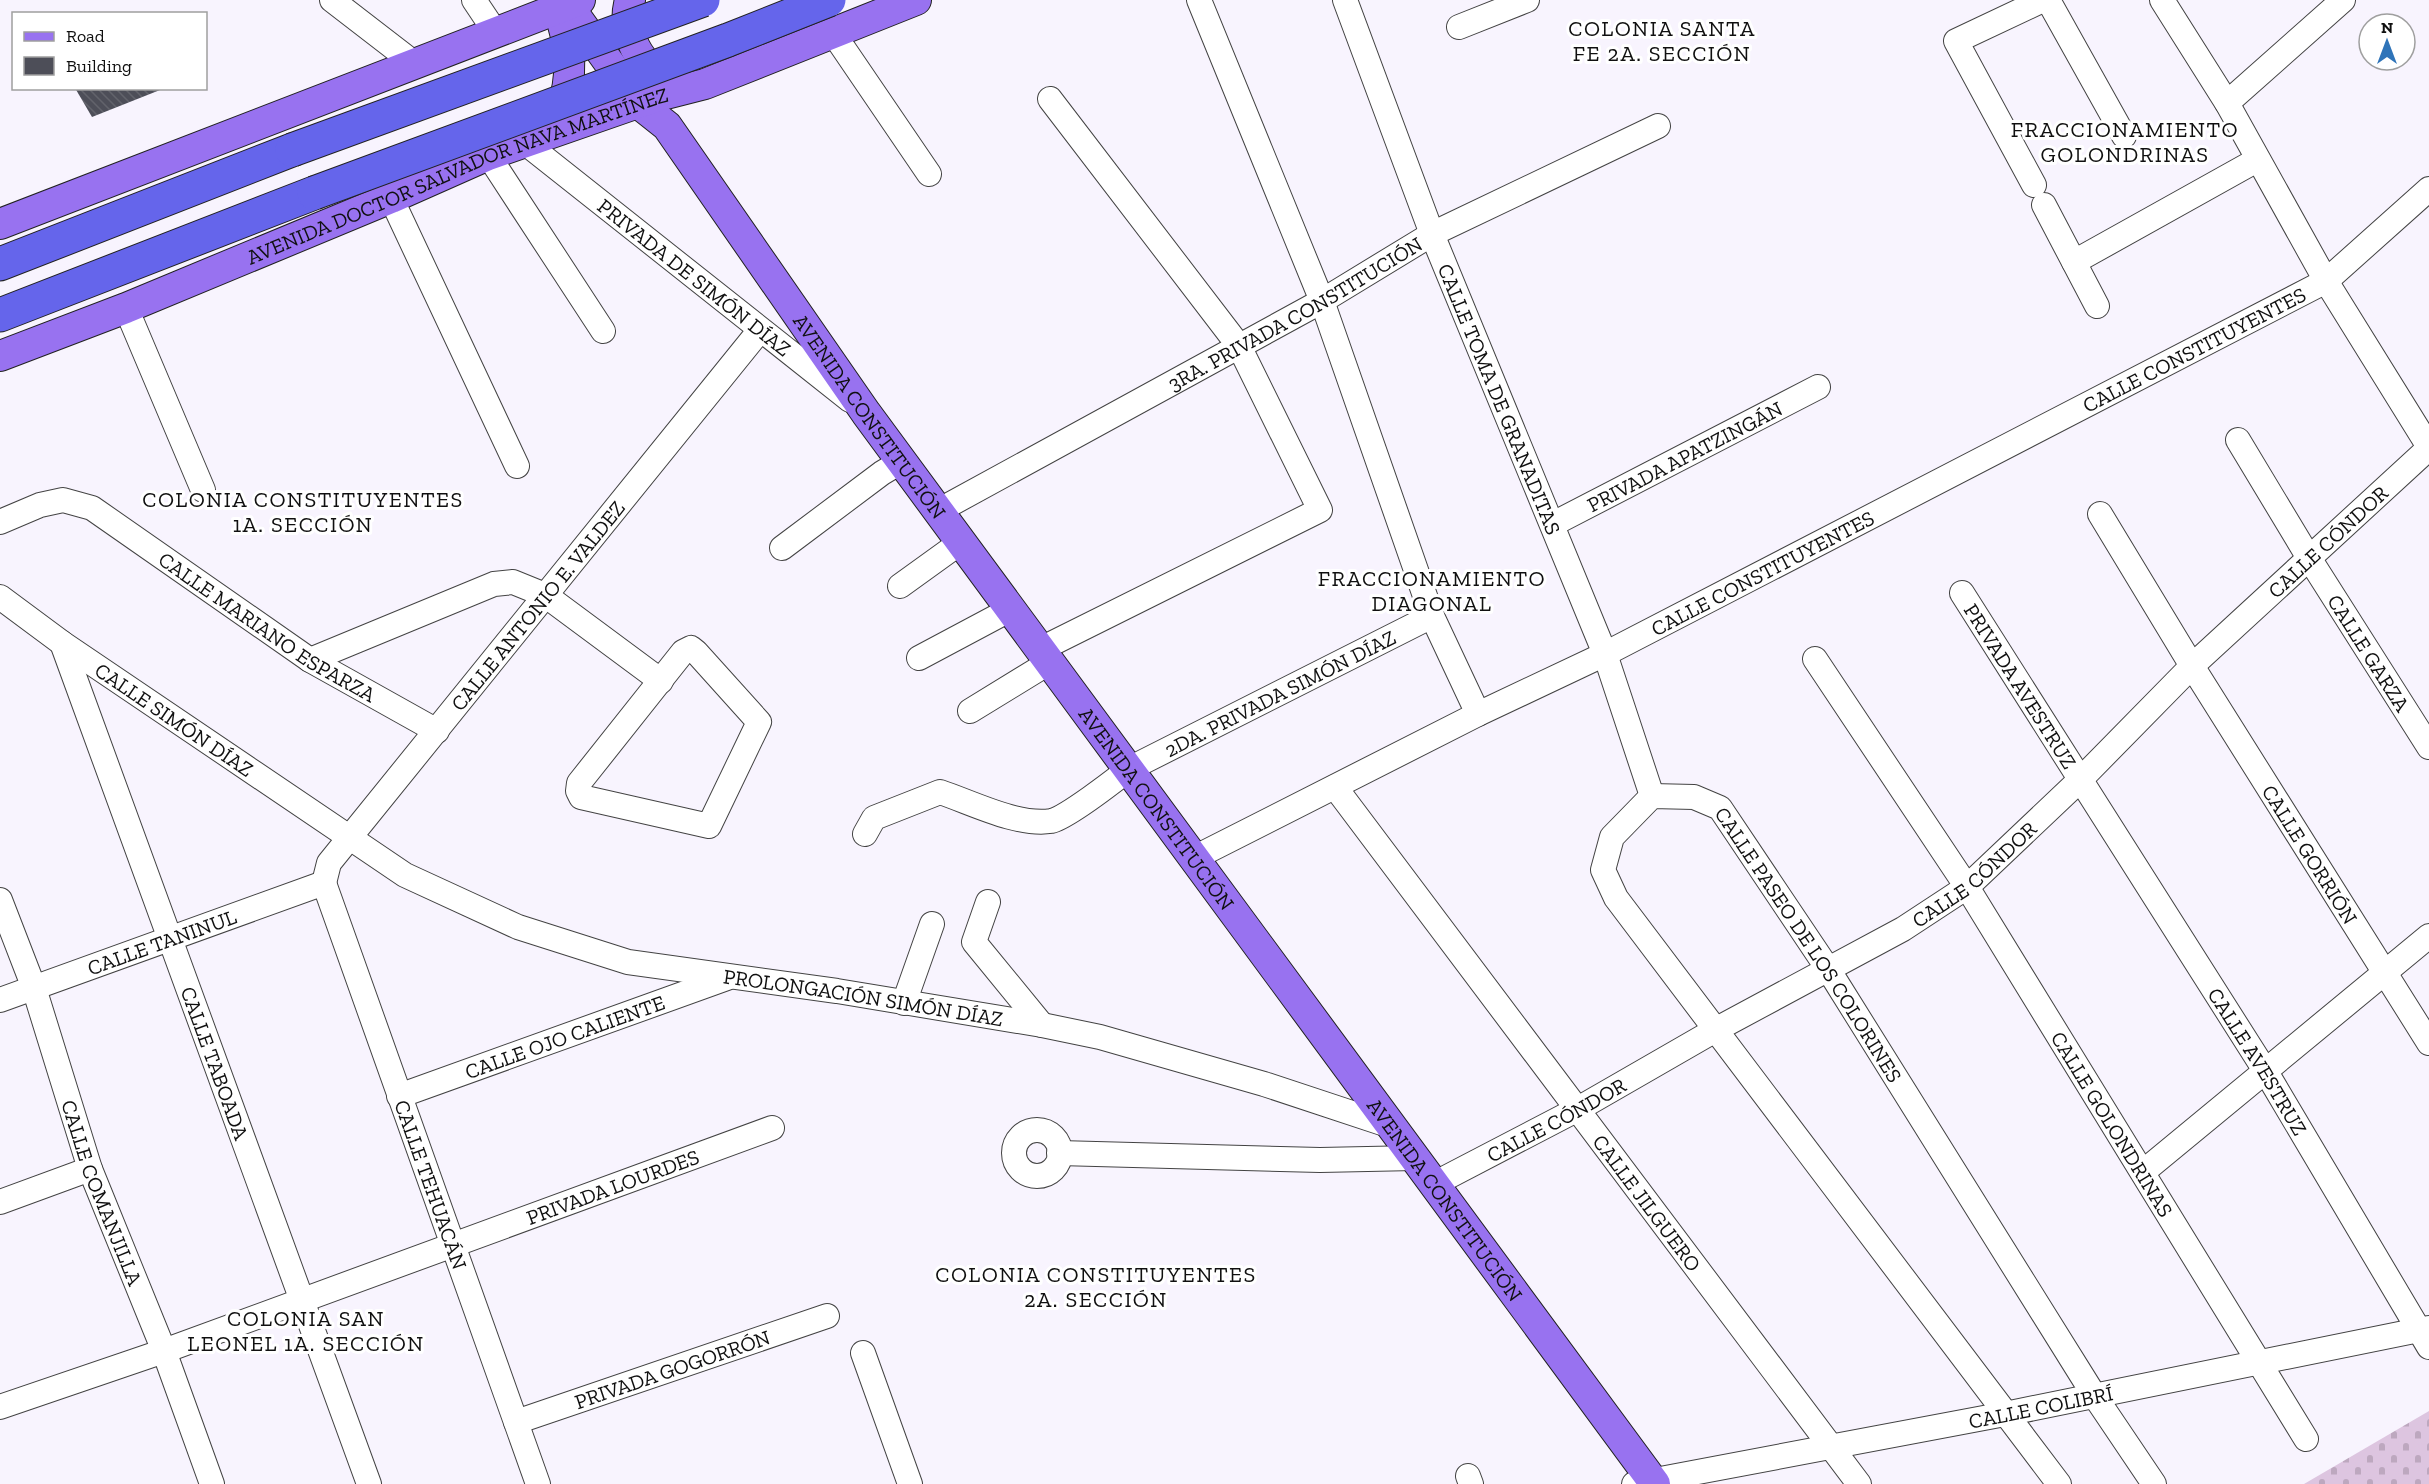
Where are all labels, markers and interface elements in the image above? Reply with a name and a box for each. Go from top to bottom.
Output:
legend [12,12,207,90]
north arrow [2357,12,2417,72]
district label: COLONIA SANTA FE 2A. SECCIÓN [1568,15,1756,67]
text: N [2381,18,2393,37]
text: Road [66,25,105,47]
text: Building [66,55,132,77]
street label: AVENIDA DOCTOR SALVADOR NAVA MARTÍNEZ [243,81,671,269]
district label: FRACCIONAMIENTO GOLONDRINAS [2011,116,2239,168]
street label: PRIVADA DE SIMÓN DÍAZ [593,193,796,361]
street label: 3RA. PRIVADA CONSTITUCIÓN [1163,231,1427,396]
street label: CALLE TOMA DE GRANADITAS [1433,260,1567,538]
street label: CALLE CONSTITUYENTES [2078,281,2310,417]
street label: AVENIDA CONSTITUCIÓN [788,309,952,523]
street label: PRIVADA APATZINGÁN [1583,395,1786,517]
street label: CALLE CÓNDOR [2262,480,2393,603]
district label: COLONIA CONSTITUYENTES 1A. SECCIÓN [142,486,464,538]
street label: CALLE ANTONIO E. VALDEZ [445,495,630,715]
street label: CALLE CONSTITUYENTES [1647,505,1878,641]
street label: CALLE MARIANO ESPARZA [154,546,381,707]
district label: FRACCIONAMIENTO DIAGONAL [1318,565,1546,617]
street label: CALLE GARZA [2323,590,2416,716]
street label: PRIVADA AVESTRUZ [1959,599,2083,773]
street label: 2DA. PRIVADA SIMÓN DÍAZ [1160,624,1399,762]
street label: CALLE SIMÓN DÍAZ [91,657,258,781]
street label: AVENIDA CONSTITUCIÓN [1074,702,1240,915]
street label: CALLE GORRIÓN [2257,780,2363,929]
street label: CALLE PASEO DE LOS COLORINES [1710,802,1908,1087]
street label: CALLE CÓNDOR [1907,816,2041,932]
street label: CALLE TANINUL [84,903,240,980]
street label: PROLONGACIÓN SIMÓN DÍAZ [722,963,1005,1031]
street label: CALLE TABOADA [176,983,255,1143]
street label: CALLE AVESTRUZ [2203,983,2313,1140]
street label: CALLE OJO CALIENTE [461,989,668,1084]
street label: CALLE GOLONDRINAS [2046,1027,2179,1221]
street label: CALLE CÓNDOR [1482,1072,1630,1167]
street label: AVENIDA CONSTITUCIÓN [1362,1093,1528,1306]
street label: CALLE TEHUACÁN [390,1096,473,1273]
street label: CALLE COMANJILLA [57,1097,149,1289]
street label: CALLE JILGUERO [1588,1129,1707,1276]
street label: PRIVADA LOURDES [523,1143,702,1230]
district label: COLONIA CONSTITUYENTES 2A. SECCIÓN [935,1261,1257,1313]
district label: COLONIA SAN LEONEL 1A. SECCIÓN [187,1305,425,1357]
street label: PRIVADA GOGORRÓN [571,1324,773,1414]
street label: CALLE COLIBRÍ [1967,1380,2115,1433]

